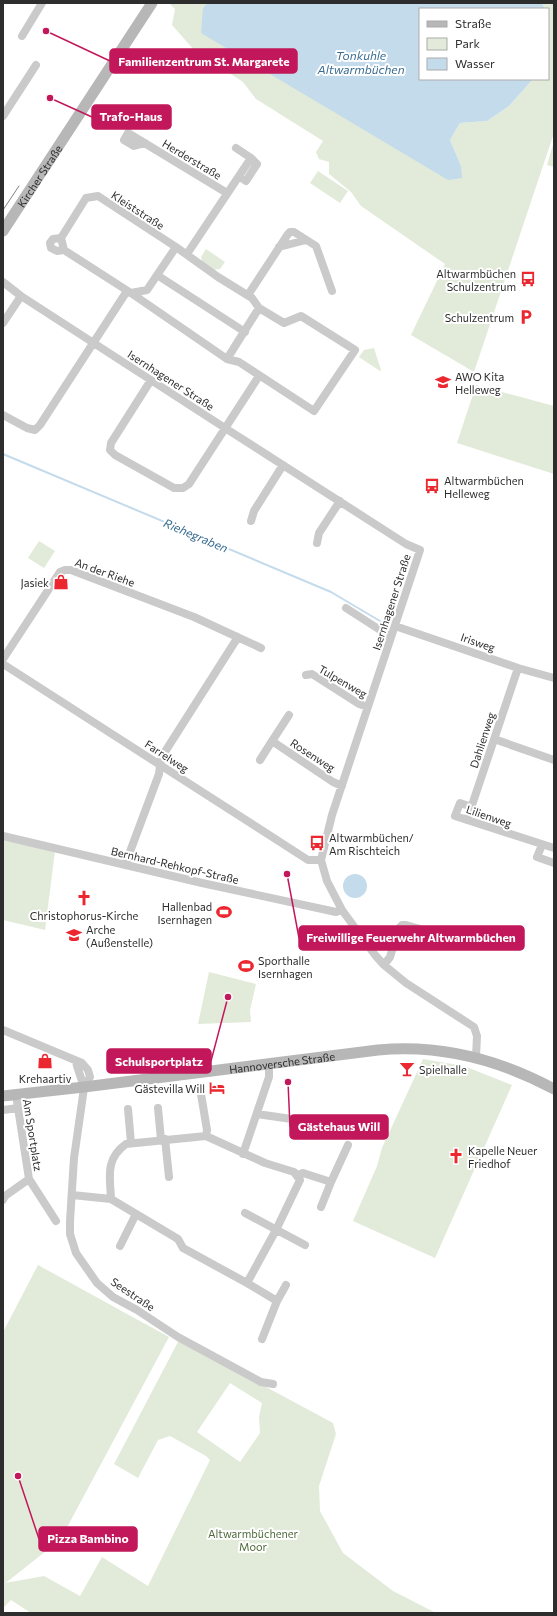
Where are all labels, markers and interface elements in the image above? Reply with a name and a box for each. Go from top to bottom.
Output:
legend [419,8,549,80]
text: Straße [455,16,491,30]
text: Park [455,36,481,50]
water label: Tonkuhle Altwarmbüchen [316,48,405,76]
callout: Familienzentrum St. Margarete [110,49,297,73]
text: Familienzentrum St. Margarete [118,54,290,68]
text: Wasser [455,56,495,70]
callout: Trafo-Haus [92,105,171,129]
text: Trafo-Haus [100,109,163,123]
street label: Herderstraße [160,136,224,182]
street label: Kircher Straße [14,142,64,209]
street label: Kleiststraße [109,188,167,232]
place label: Altwarmbüchen Schulzentrum [436,267,516,293]
bus stop icon: Altwarmbüchen Schulzentrum [519,270,537,288]
parking icon: Schulzentrum [517,308,535,326]
place label: Schulzentrum [445,311,514,324]
street label: Isernhagener Straße [125,347,217,413]
place label: AWO Kita Helleweg [455,370,504,396]
school or university icon: AWO Kita Helleweg [434,373,452,391]
place label: Altwarmbüchen Helleweg [444,474,524,500]
bus stop icon: Altwarmbüchen Helleweg [423,477,441,495]
water label: Riehegraben [162,515,230,555]
street label: Isernhagener Straße [369,552,413,652]
street label: An der Riehe [73,555,137,589]
shop icon: Jasiek [52,573,70,591]
place label: Jasiek [20,576,49,590]
street label: Irisweg [459,630,497,654]
street label: Tulpenweg [316,662,370,700]
street label: Dahlienweg [467,710,497,770]
street label: Rosenweg [288,736,338,774]
street label: Farrelweg [143,737,191,775]
street label: Lilienweg [465,802,513,830]
place label: Altwarmbüchen/ Am Rischteich [329,831,414,857]
bus stop icon: Altwarmbüchen/ Am Rischteich [308,834,326,852]
street label: Bernhard-Rehkopf-Straße [110,844,240,886]
church icon: Christophorus-Kirche [75,889,93,907]
place label: Hallenbad Isernhagen [157,900,212,926]
sports icon: Hallenbad Isernhagen [215,903,233,921]
place label: Christophorus-Kirche [30,909,138,922]
place label: Arche (Außenstelle) [86,923,153,949]
school or university icon: Arche (Außenstelle) [65,926,83,944]
callout: Freiwillige Feuerwehr Altwarmbüchen [299,926,524,950]
text: Freiwillige Feuerwehr Altwarmbüchen [306,930,516,944]
place label: Sporthalle Isernhagen [258,954,313,980]
sports icon: Sporthalle Isernhagen [237,957,255,975]
callout: Schulsportplatz [107,1049,211,1073]
street label: Hannoversche Straße [228,1049,336,1075]
shop icon: Krehaartiv [36,1052,54,1070]
text: Schulsportplatz [115,1054,203,1068]
bar icon: Spielhalle [398,1060,416,1078]
place label: Spielhalle [419,1063,467,1076]
place label: Krehaartiv [19,1072,72,1085]
hotel icon: Gästevilla Will [208,1079,226,1097]
place label: Gästevilla Will [135,1082,205,1095]
street label: Am Sportplatz [21,1098,45,1172]
callout: Gästehaus Will [290,1115,388,1139]
text: Gästehaus Will [298,1119,380,1133]
place label: Kapelle Neuer Friedhof [468,1144,538,1170]
church icon: Kapelle Neuer Friedhof [447,1147,465,1165]
street label: Seestraße [109,1275,158,1313]
callout: Pizza Bambino [39,1527,137,1551]
park label: Altwarmbüchener Moor [208,1527,299,1553]
text: Pizza Bambino [47,1531,129,1545]

